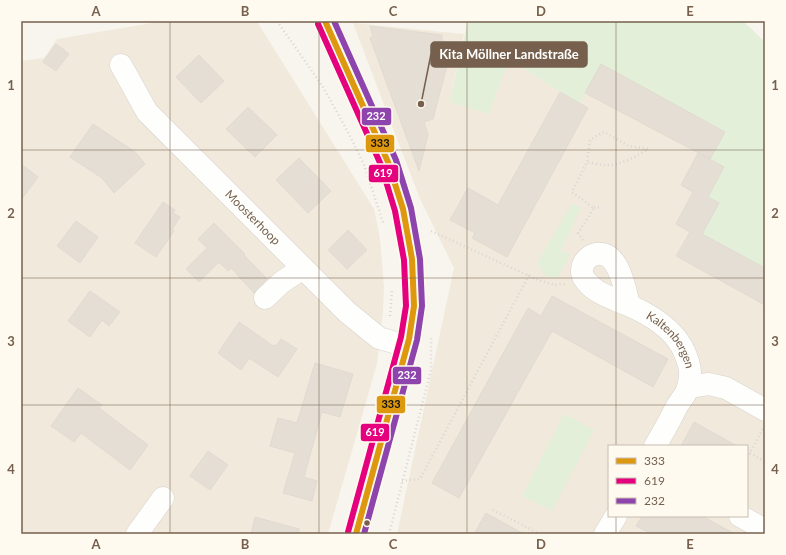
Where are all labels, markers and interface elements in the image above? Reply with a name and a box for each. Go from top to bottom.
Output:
text: A [90,3,101,19]
text: B [241,3,250,19]
text: C [389,3,398,19]
text: D [536,3,546,19]
text: E [686,3,694,19]
callout: Kita Möllner Landstraße [431,42,587,67]
text: Kita Möllner Landstraße [439,46,579,62]
text: 1 [7,77,15,93]
text: 1 [771,77,779,93]
line badge: 232 [361,107,392,126]
text: 232 [366,109,386,122]
line badge: 333 [365,134,395,153]
text: 333 [370,136,390,149]
line badge: 619 [368,164,399,183]
text: 619 [373,166,393,179]
street label: Moosterhoop [222,186,284,248]
text: 2 [7,205,15,221]
text: 2 [771,205,779,221]
street label: Kaltenbergen [644,308,698,370]
text: 3 [7,333,15,349]
text: 3 [771,333,779,349]
line badge: 232 [392,366,422,385]
text: 232 [397,368,417,381]
line badge: 333 [376,395,406,414]
text: 333 [381,397,401,410]
line badge: 619 [360,423,390,442]
text: 619 [365,425,385,438]
legend [608,445,748,517]
text: 333 [644,453,665,468]
text: 4 [7,461,15,477]
text: 4 [771,461,779,477]
text: 619 [644,473,665,488]
text: 232 [644,493,665,508]
unlabelled marker [362,518,372,528]
text: A [90,536,101,552]
text: B [241,536,250,552]
text: C [389,536,398,552]
text: D [536,536,546,552]
text: E [686,536,694,552]

